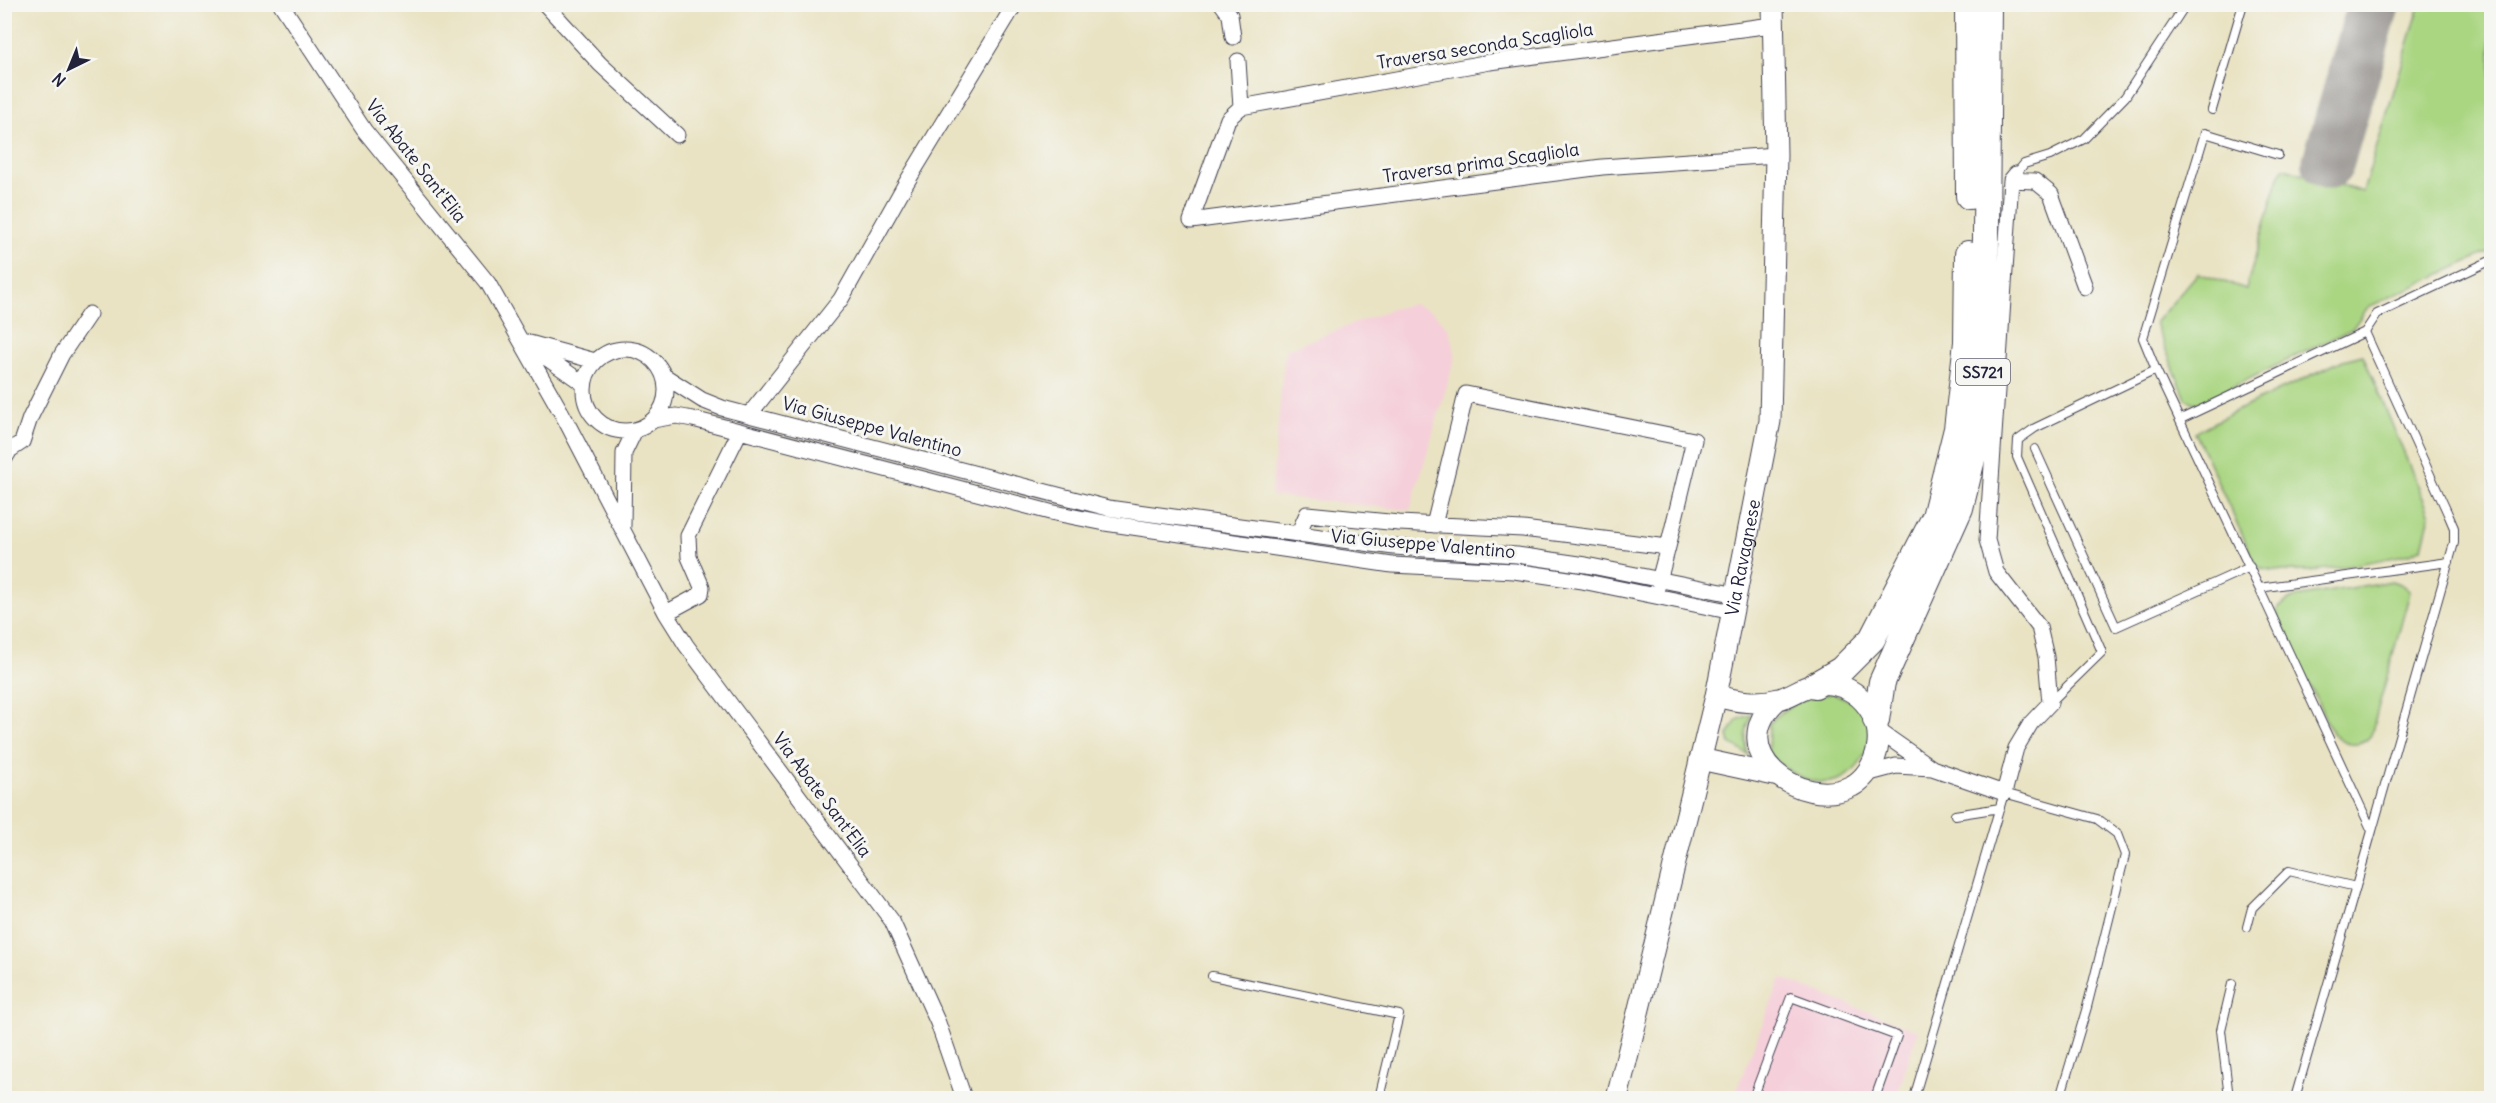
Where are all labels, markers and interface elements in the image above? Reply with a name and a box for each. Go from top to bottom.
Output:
street label: Traversa seconda Scagliola [1375,17,1595,74]
north arrow [39,39,99,99]
text: N [48,69,70,91]
street label: Via Abate Sant'Elia [361,94,472,227]
street label: Traversa prima Scagliola [1381,137,1581,188]
road number: SS721 [1956,359,2010,385]
street label: Via Giuseppe Valentino [780,391,965,462]
street label: Via Ravagnese [1720,497,1765,618]
street label: Via Giuseppe Valentino [1330,524,1516,563]
street label: Via Abate Sant'Elia [768,728,877,862]

